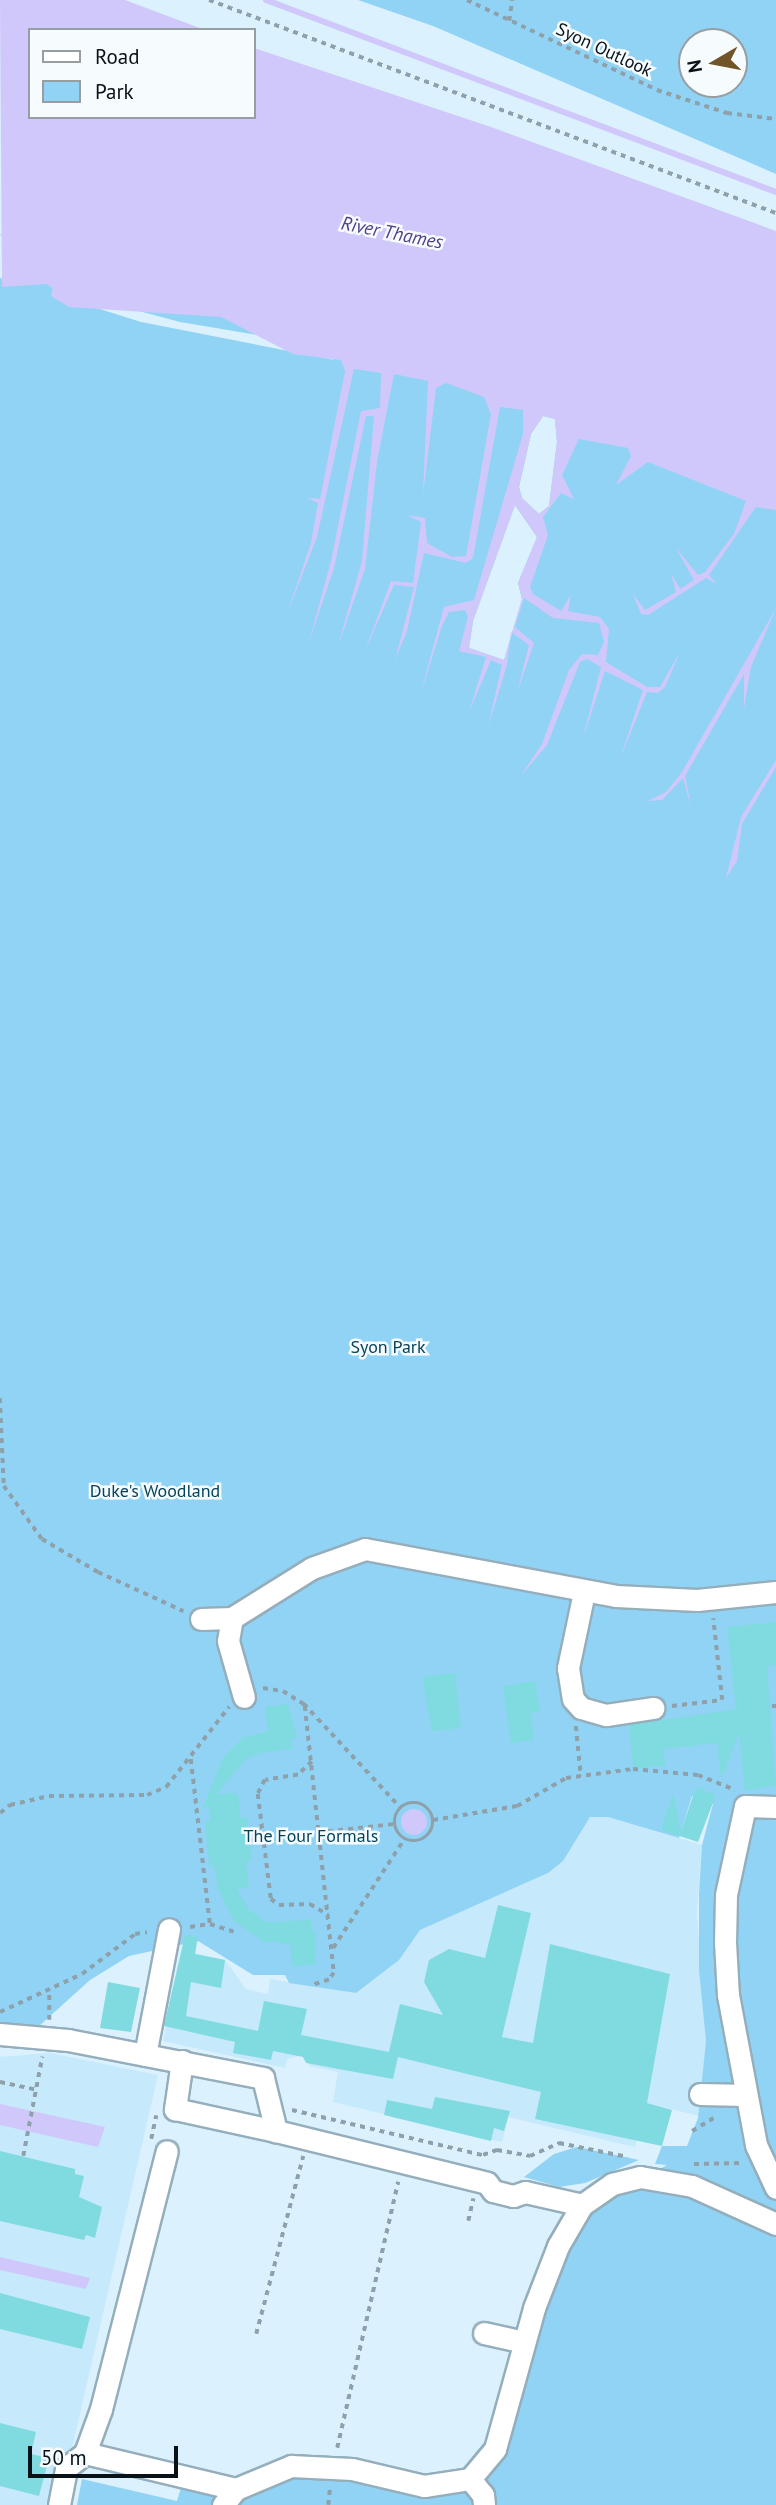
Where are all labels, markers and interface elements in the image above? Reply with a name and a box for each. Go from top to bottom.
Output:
street label: Syon Outlook [553,18,655,82]
legend [28,28,256,119]
north arrow [678,28,748,98]
text: Road [95,43,139,70]
text: N [681,58,707,75]
text: Park [95,78,134,105]
water label: River Thames [339,212,445,254]
park label: Syon Park [350,1336,426,1358]
park label: Duke's Woodland [90,1480,220,1502]
park label: The Four Formals [244,1825,378,1847]
scale bar [32,2432,182,2476]
text: 50 m [41,2444,87,2471]

